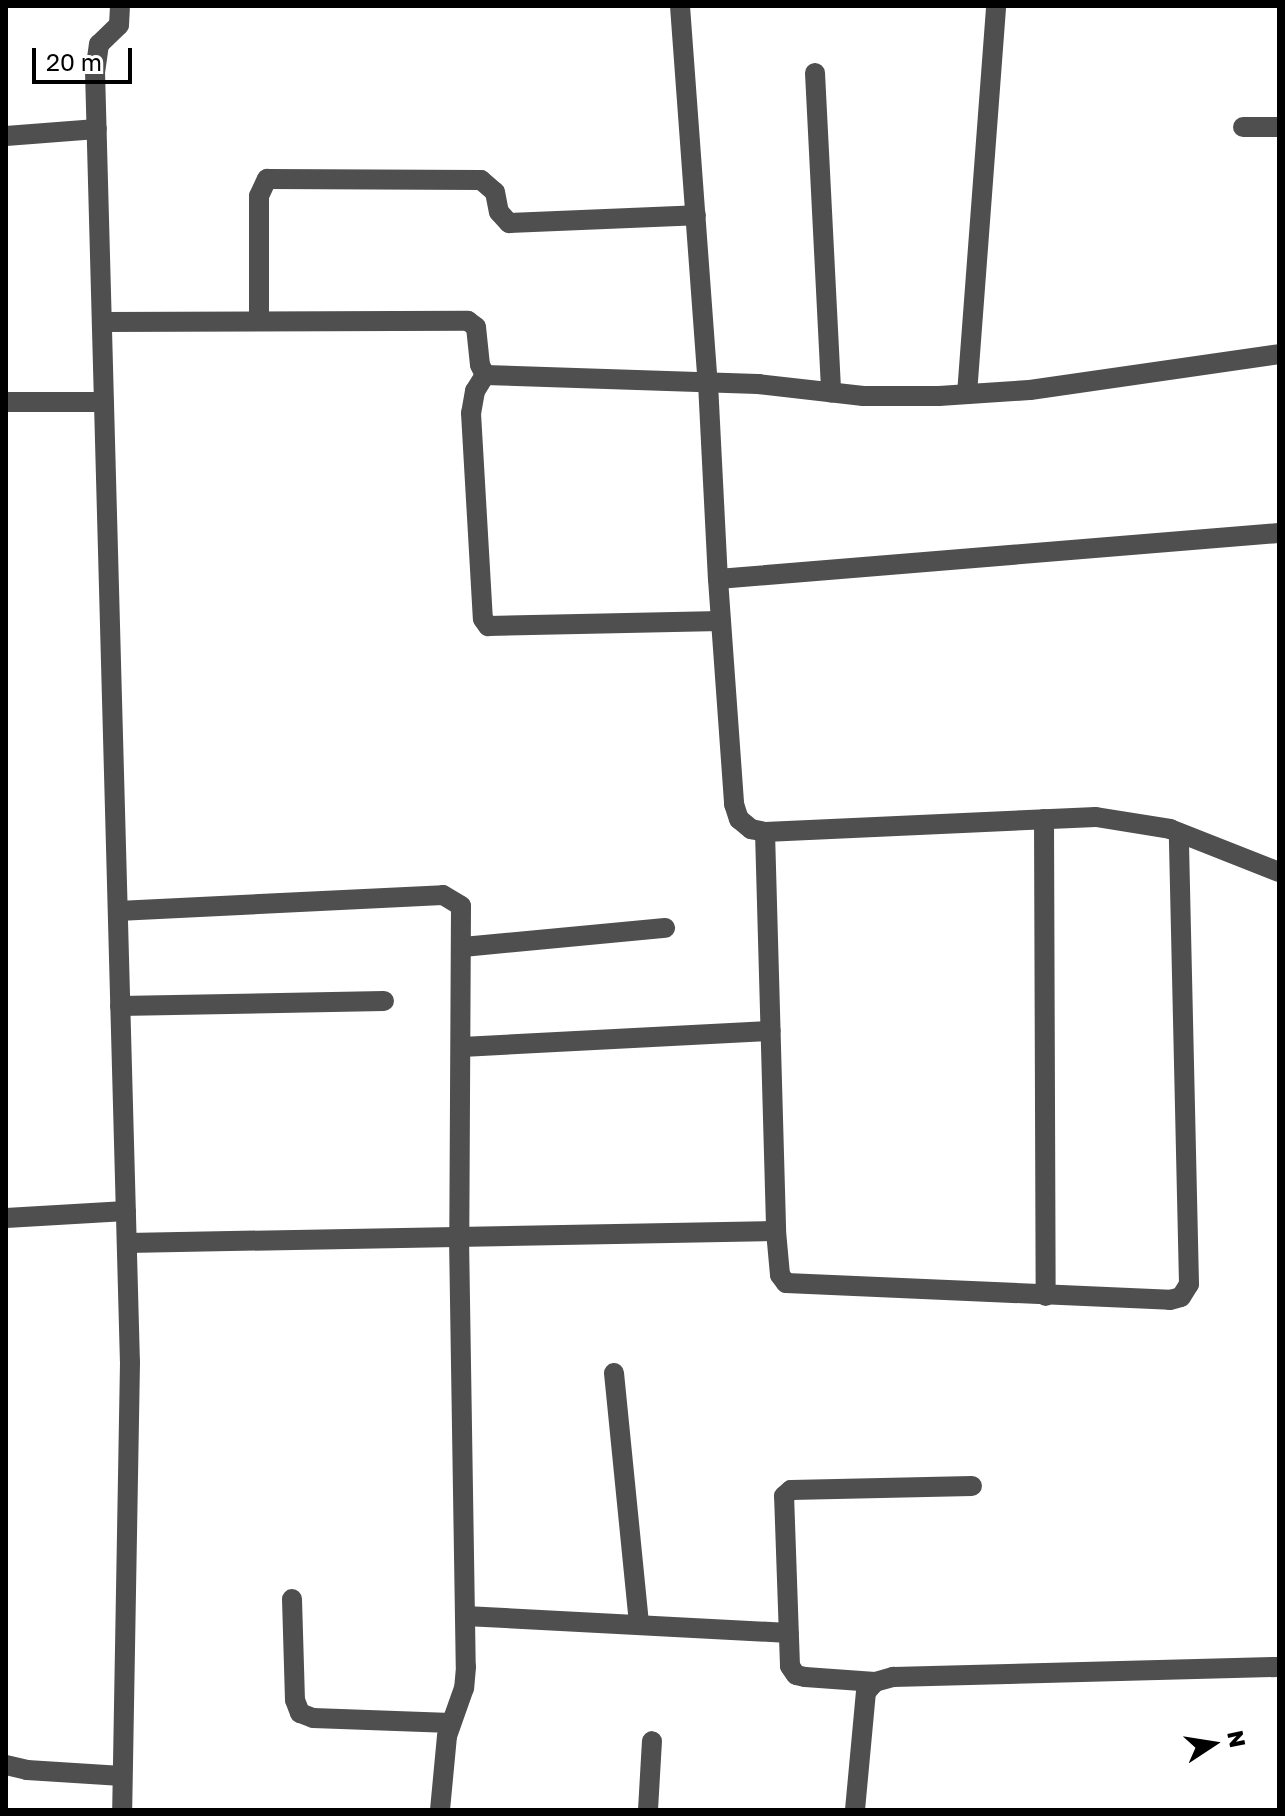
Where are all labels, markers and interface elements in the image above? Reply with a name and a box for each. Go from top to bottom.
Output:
scale bar [36,32,136,82]
text: 20 m [46,47,102,76]
north arrow [1173,1704,1253,1784]
text: N [1222,1728,1252,1750]

